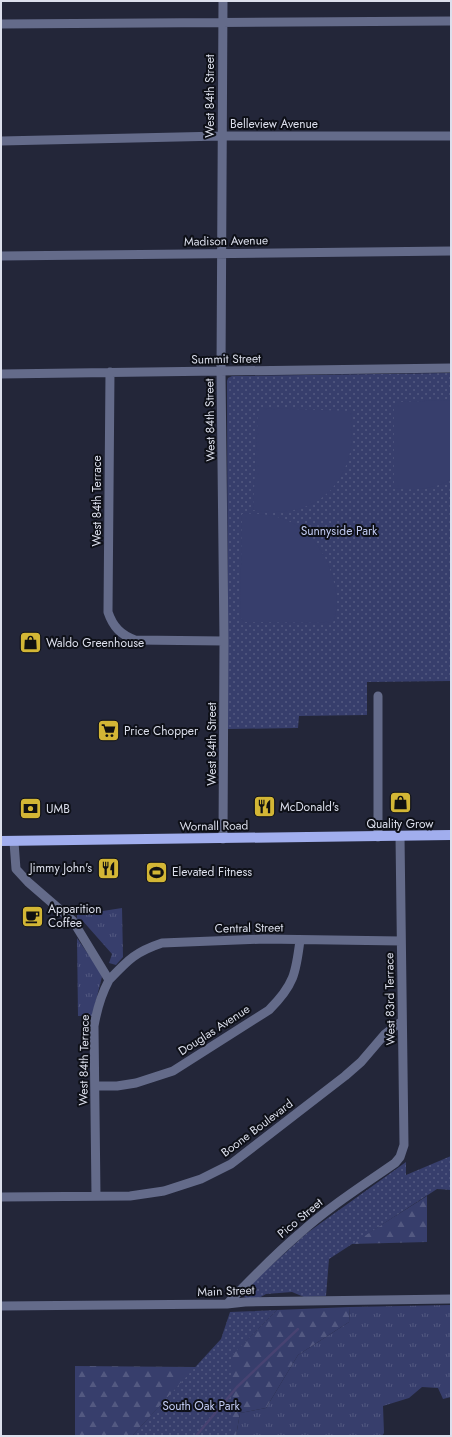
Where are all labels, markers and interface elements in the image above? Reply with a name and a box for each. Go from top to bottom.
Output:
street label: West 84th Street [201,54,219,138]
street label: Belleview Avenue [230,115,318,133]
street label: Madison Avenue [184,231,268,251]
street label: Summit Street [191,349,261,369]
street label: West 84th Street [200,378,220,462]
street label: West 84th Terrace [88,455,106,547]
park label: Sunnyside Park [301,522,378,540]
shop icon: Waldo Greenhouse [17,630,43,656]
place label: Waldo Greenhouse [46,634,144,652]
street label: West 84th Street [203,702,221,786]
supermarket icon: Price Chopper [96,718,122,744]
place label: Price Chopper [124,722,199,740]
shop icon: Quality Grow [387,790,413,816]
restaurant icon: McDonald's [252,794,278,820]
bank icon: UMB [17,796,43,822]
place label: McDonald's [280,798,339,816]
place label: UMB [46,800,70,818]
place label: Quality Grow [367,815,434,833]
street label: Wornall Road [180,816,248,836]
restaurant icon: Jimmy John's [95,855,121,881]
place label: Jimmy John's [28,859,92,877]
sports icon: Elevated Fitness [143,859,169,885]
place label: Elevated Fitness [172,863,252,881]
place label: Apparition Coffee [48,900,101,932]
cafe icon: Apparition Coffee [20,903,46,929]
street label: Central Street [215,918,283,938]
street label: West 83rd Terrace [380,953,400,1045]
street label: Douglas Avenue [175,1000,253,1060]
street label: West 84th Terrace [74,1014,94,1106]
street label: Boone Boulevard [217,1095,297,1161]
street label: Pico Street [273,1194,327,1242]
street label: Main Street [197,1281,255,1301]
park label: South Oak Park [162,1397,241,1415]

